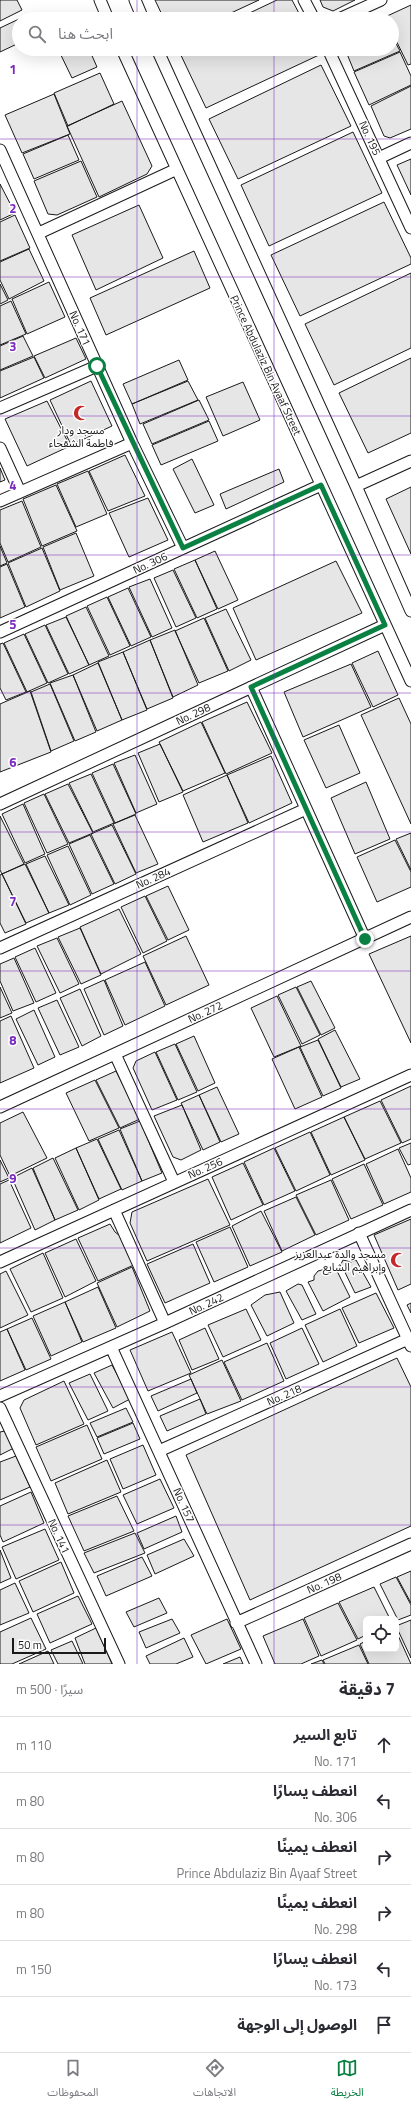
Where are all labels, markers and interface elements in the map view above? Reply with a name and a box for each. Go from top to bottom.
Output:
search box [12,12,399,56]
text: ابحث هنا [58,22,113,45]
icon: search [26,23,48,45]
text: 1 [9,59,17,79]
street label: No. 195 [355,118,385,158]
text: 2 [9,198,17,218]
street label: Prince Abdulaziz Bin Ayaaf Street [226,292,306,438]
street label: No. 171 [65,308,95,348]
text: 3 [9,336,17,356]
route start [88,357,106,375]
mosque icon: مسجد ودار فاطمة الشقحاء [72,404,90,422]
place label: مسجد ودار فاطمة الشقحاء [49,422,113,451]
text: 4 [9,475,17,495]
street label: No. 306 [130,548,170,578]
text: 5 [9,614,17,634]
street label: No. 298 [173,699,213,729]
text: 6 [9,752,17,772]
street label: No. 284 [133,863,173,893]
text: 7 [9,891,17,911]
route end [356,930,374,948]
street label: No. 272 [185,997,225,1027]
text: 8 [9,1030,17,1050]
street label: No. 256 [185,1153,225,1183]
text: 9 [9,1168,17,1188]
place label: مسجد والدة عبدالعزيز وإبراهيم الشايع [293,1246,386,1276]
mosque icon: مسجد والدة عبدالعزيز وإبراهيم الشايع [389,1251,407,1269]
street label: No. 242 [186,1289,226,1319]
street label: No. 218 [264,1380,304,1410]
street label: No. 157 [169,1485,199,1525]
street label: No. 141 [44,1516,74,1556]
street label: No. 198 [304,1568,344,1598]
map controls [363,1616,399,1652]
button: locate [363,1616,399,1652]
scale bar [12,1636,106,1655]
text: 50 m [18,1637,42,1653]
text: 7 دقيقة [339,1676,395,1702]
text: سيرًا · 500 m [16,1679,83,1699]
text: تابع السير [294,1723,357,1746]
icon: ahead [373,1734,395,1756]
text: 110 m [16,1735,52,1755]
text: No. 171 [314,1751,357,1771]
text: انعطف يسارًا [273,1779,357,1802]
icon: left [373,1790,395,1812]
text: 80 m [16,1791,44,1811]
text: No. 306 [314,1807,357,1827]
text: انعطف يمينًا [277,1835,357,1858]
icon: right [373,1846,395,1868]
text: 80 m [16,1847,44,1867]
text: Prince Abdulaziz Bin Ayaaf Street [176,1863,357,1883]
text: انعطف يمينًا [277,1891,357,1914]
icon: right [373,1902,395,1924]
text: 80 m [16,1903,44,1923]
text: No. 298 [314,1919,357,1939]
text: انعطف يسارًا [273,1947,357,1970]
icon: left [373,1958,395,1980]
text: 150 m [16,1959,52,1979]
text: No. 173 [314,1975,357,1995]
text: الوصول إلى الوجهة [237,2013,357,2036]
icon: arrive [373,2014,395,2036]
tab: المحفوظات [47,2057,98,2104]
tab: الاتجاهات [193,2057,236,2104]
tab: الخريطة [331,2057,364,2104]

